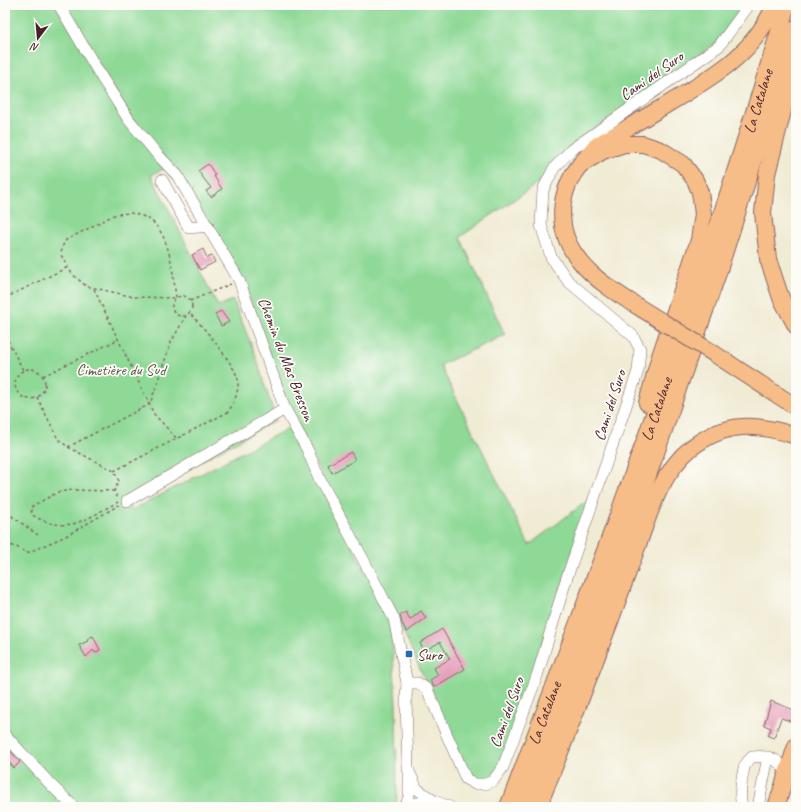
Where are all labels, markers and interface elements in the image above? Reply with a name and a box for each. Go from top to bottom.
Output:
north arrow [18,18,58,58]
text: N [28,39,40,55]
street label: Cami del Suro [616,45,689,105]
street label: La Catalane [739,65,778,136]
street label: Chemin du Mas Bresson [253,295,319,425]
park label: Cimetière du Sud [76,360,168,380]
street label: Cami del Suro [589,365,632,443]
street label: La Catalane [637,373,678,443]
place label: Suro [417,645,444,665]
marker: Suro [404,649,414,659]
street label: Cami del Suro [485,672,530,750]
street label: La Catalane [524,677,567,747]

